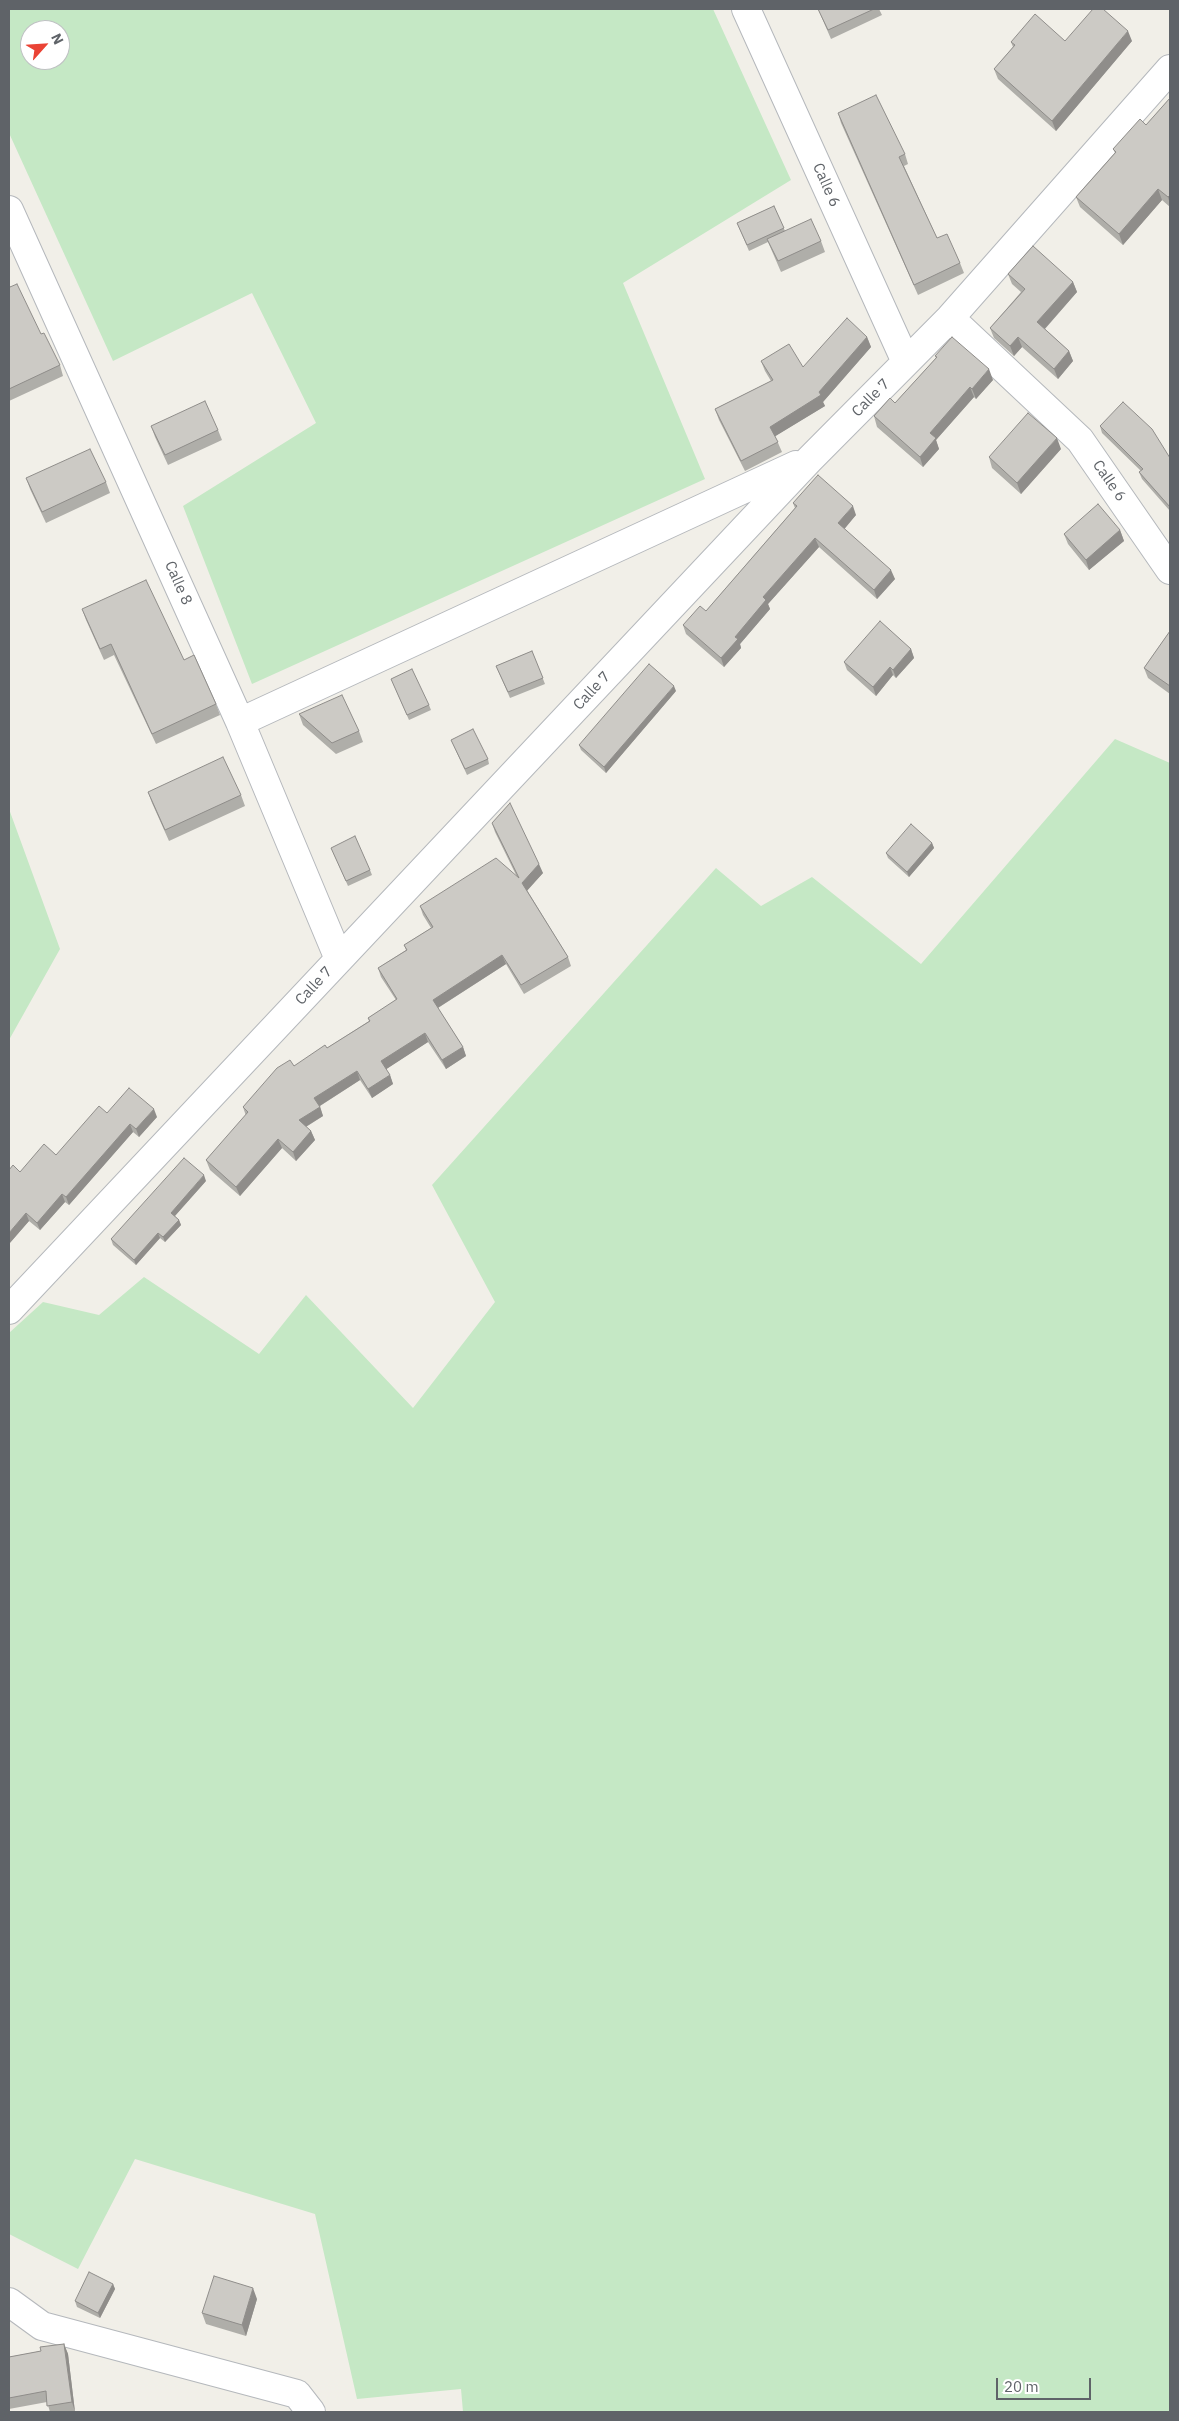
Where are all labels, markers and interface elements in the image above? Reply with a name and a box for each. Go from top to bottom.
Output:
north arrow [20,20,70,70]
text: N [47,30,68,47]
street label: Calle 6 [808,160,844,210]
street label: Calle 7 [848,375,894,421]
street label: Calle 6 [1088,457,1130,505]
street label: Calle 8 [160,558,196,608]
street label: Calle 7 [570,668,614,714]
street label: Calle 7 [292,963,336,1009]
scale bar [999,2368,1094,2400]
text: 20 m [1004,2377,1039,2396]

